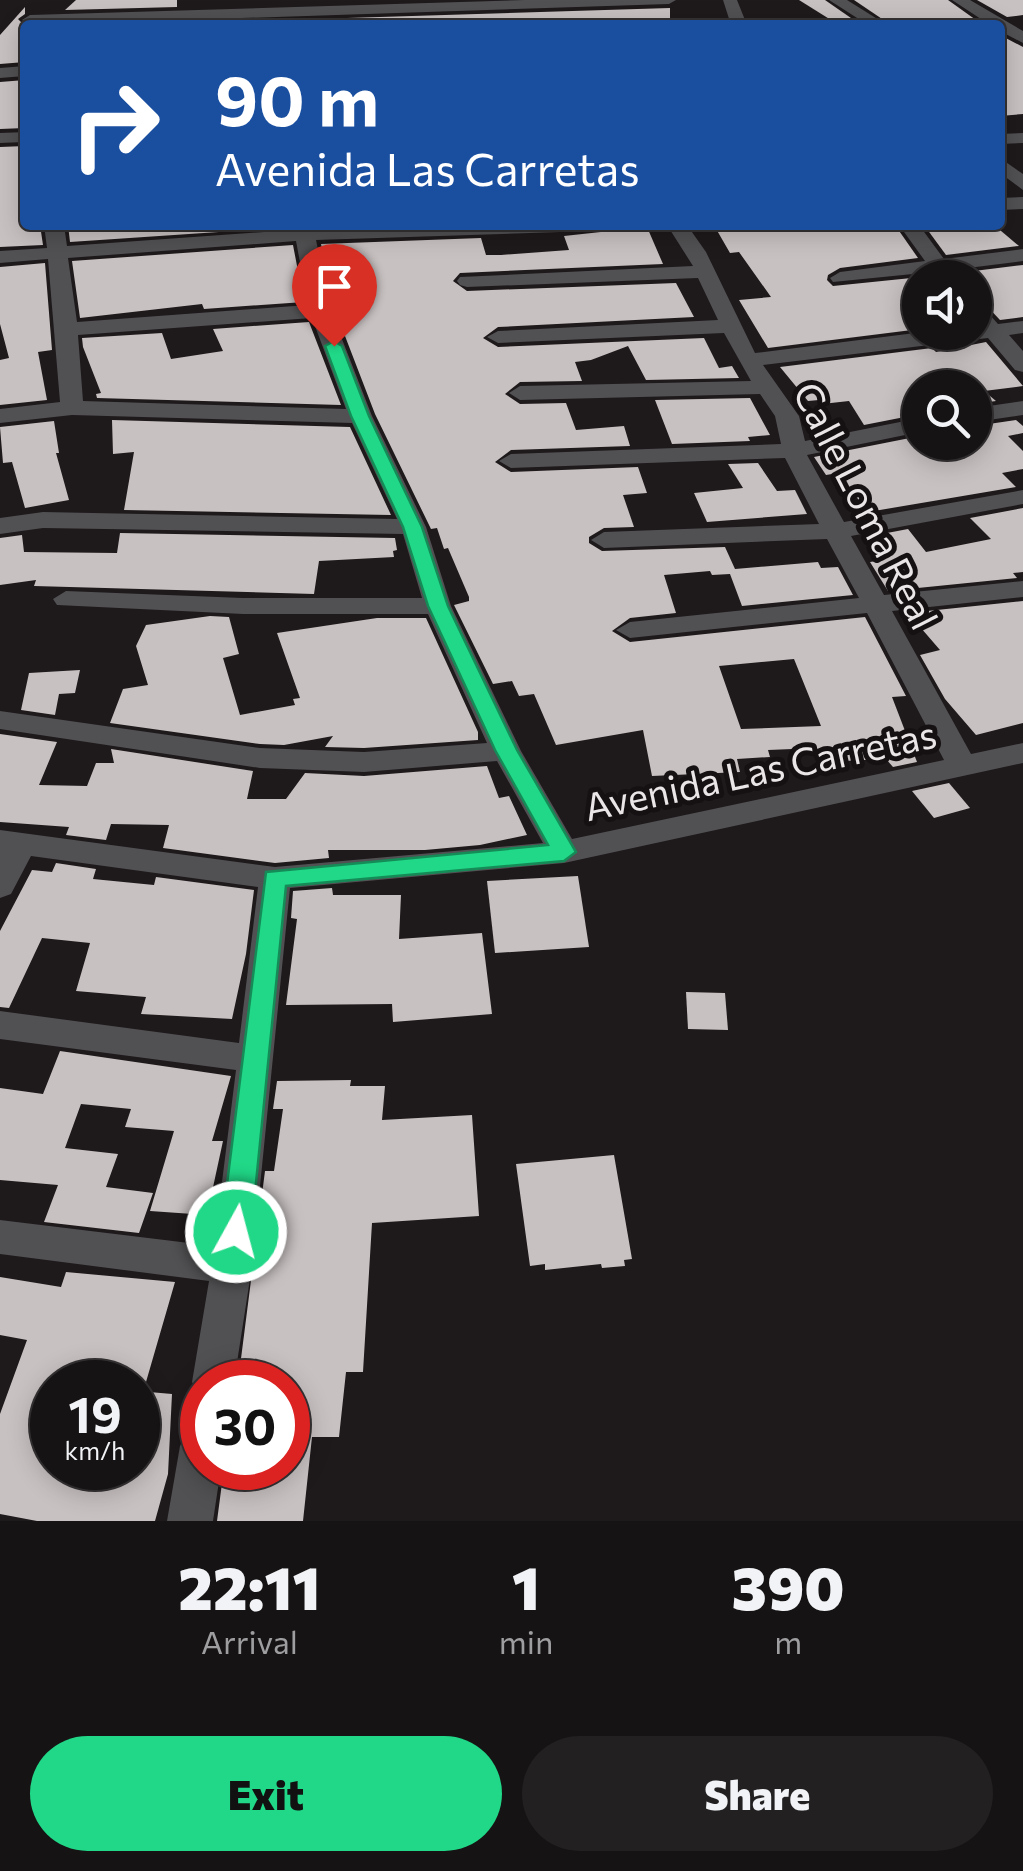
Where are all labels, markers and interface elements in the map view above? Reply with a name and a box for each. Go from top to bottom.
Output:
text: 90 m [215,55,379,140]
icon: right [50,60,180,190]
text: Avenida Las Carretas [215,140,640,195]
pin [292,244,377,347]
icon: arrive [307,259,362,314]
map controls [902,260,992,460]
button: sound [902,260,992,350]
button: search [902,370,992,460]
street label: Calle Loma Real [785,374,949,636]
street label: Avenida Las Carretas [580,709,940,829]
position arrow [184,1180,288,1284]
speed limit sign: 30 [180,1360,310,1490]
text: 19 [68,1382,122,1443]
text: km/h [65,1435,125,1465]
text: 22:11 [178,1549,320,1622]
text: 1 [512,1549,540,1622]
text: 390 [732,1549,845,1622]
text: Arrival [201,1621,298,1661]
text: min [499,1621,553,1661]
text: m [774,1621,802,1661]
button: Exit [30,1736,502,1851]
button: Share [522,1736,993,1851]

